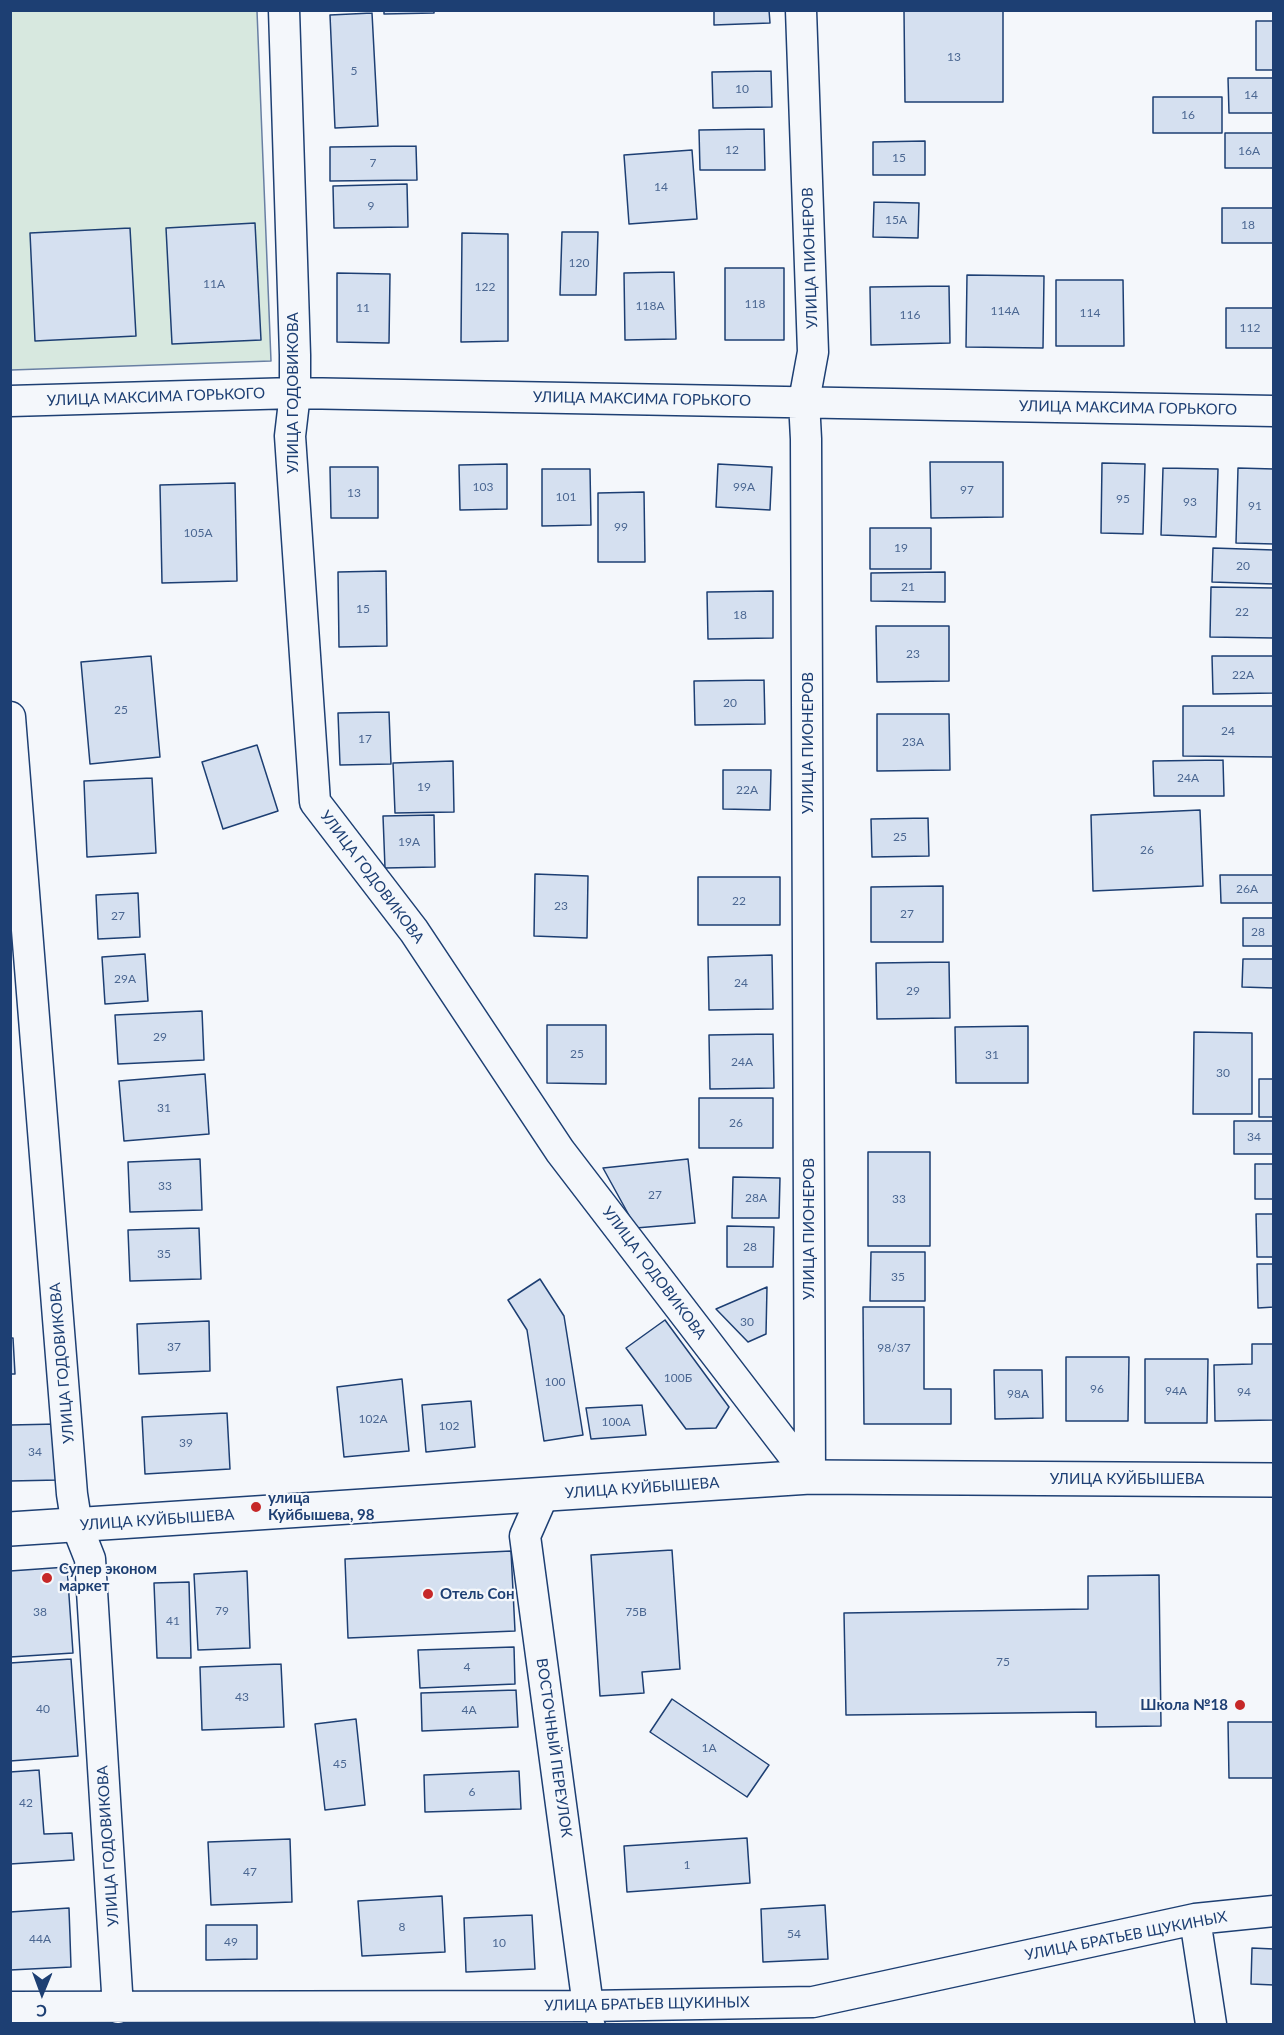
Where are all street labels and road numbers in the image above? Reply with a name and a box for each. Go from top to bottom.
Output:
street label: УЛИЦА ПИОНЕРОВ [799,187,821,329]
street label: УЛИЦА ГОДОВИКОВА [284,312,302,474]
street label: УЛИЦА МАКСИМА ГОРЬКОГО [47,384,265,410]
street label: УЛИЦА МАКСИМА ГОРЬКОГО [533,388,751,410]
street label: УЛИЦА МАКСИМА ГОРЬКОГО [1019,397,1237,419]
street label: УЛИЦА ПИОНЕРОВ [799,672,817,814]
street label: УЛИЦА ГОДОВИКОВА [316,807,428,947]
street label: УЛИЦА ПИОНЕРОВ [800,1158,818,1300]
street label: УЛИЦА ГОДОВИКОВА [598,1203,710,1343]
street label: УЛИЦА ГОДОВИКОВА [46,1282,78,1444]
street label: УЛИЦА КУЙБЫШЕВА [1050,1470,1204,1488]
street label: УЛИЦА КУЙБЫШЕВА [564,1474,720,1502]
street label: УЛИЦА КУЙБЫШЕВА [79,1506,235,1534]
street label: ВОСТОЧНЫЙ ПЕРЕУЛОК [532,1657,576,1839]
street label: УЛИЦА ГОДОВИКОВА [93,1765,123,1927]
street label: УЛИЦА БРАТЬЕВ ЩУКИНЫХ [1023,1908,1229,1964]
street label: УЛИЦА БРАТЬЕВ ЩУКИНЫХ [544,1993,750,2015]

